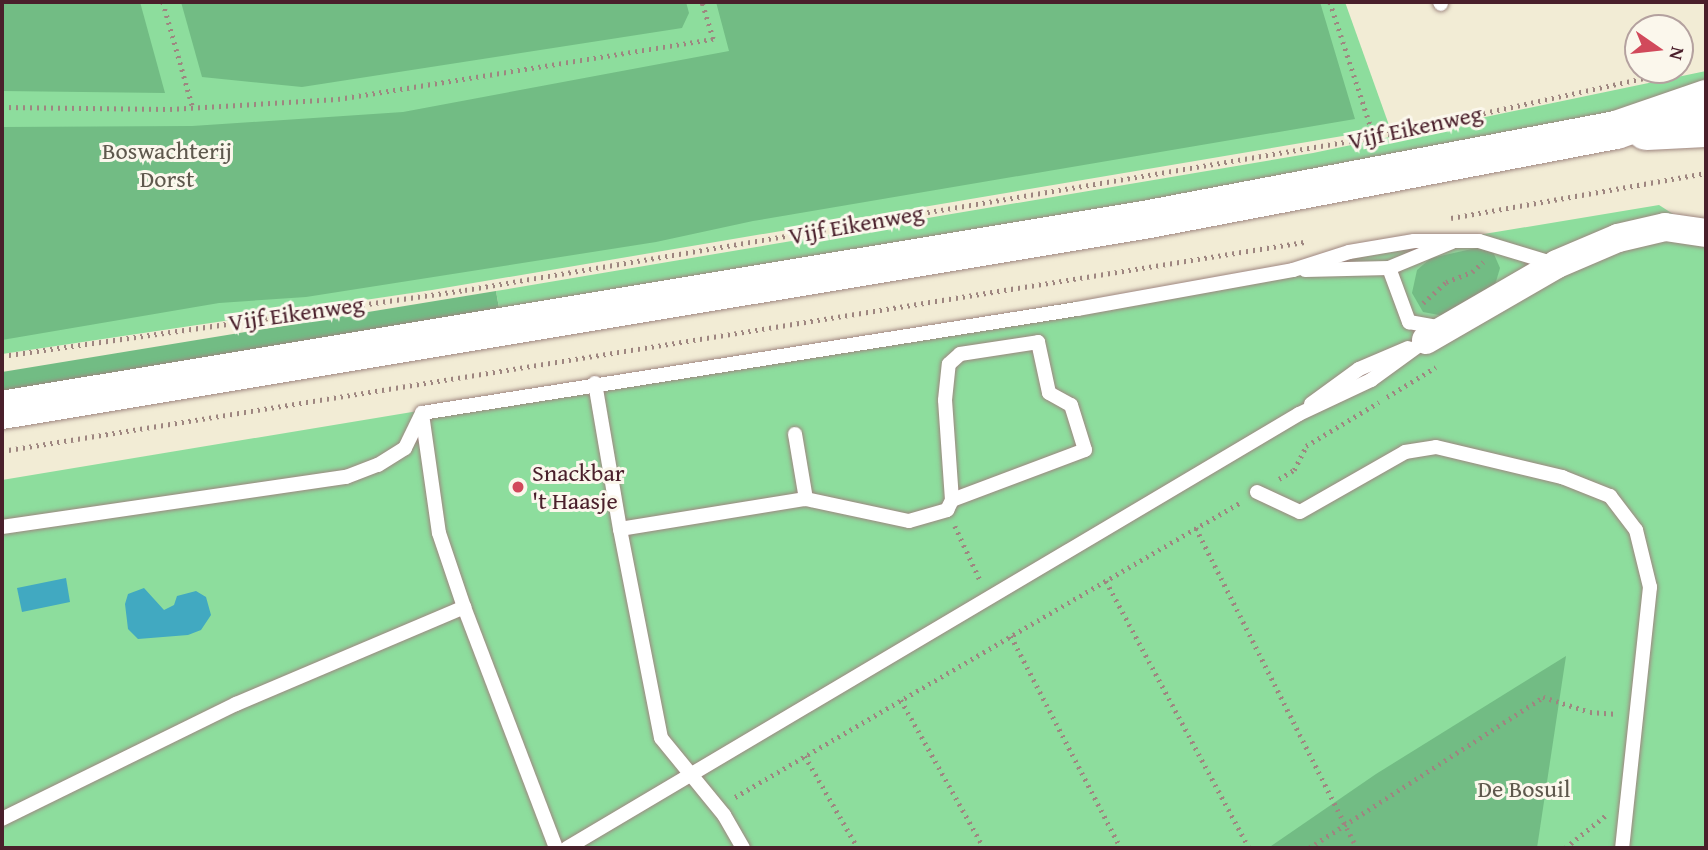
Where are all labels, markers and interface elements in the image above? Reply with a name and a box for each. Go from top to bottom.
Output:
north arrow [1624,14,1694,84]
text: N [1662,44,1693,63]
street label: Vijf Eikenweg [1345,99,1485,155]
park label: Boswachterij Dorst [102,137,232,193]
street label: Vijf Eikenweg [786,198,926,250]
street label: Vijf Eikenweg [226,289,366,337]
place label: Snackbar 't Haasje [532,459,625,515]
marker: Snackbar 't Haasje [510,479,526,495]
park label: De Bosuil [1478,775,1570,803]

